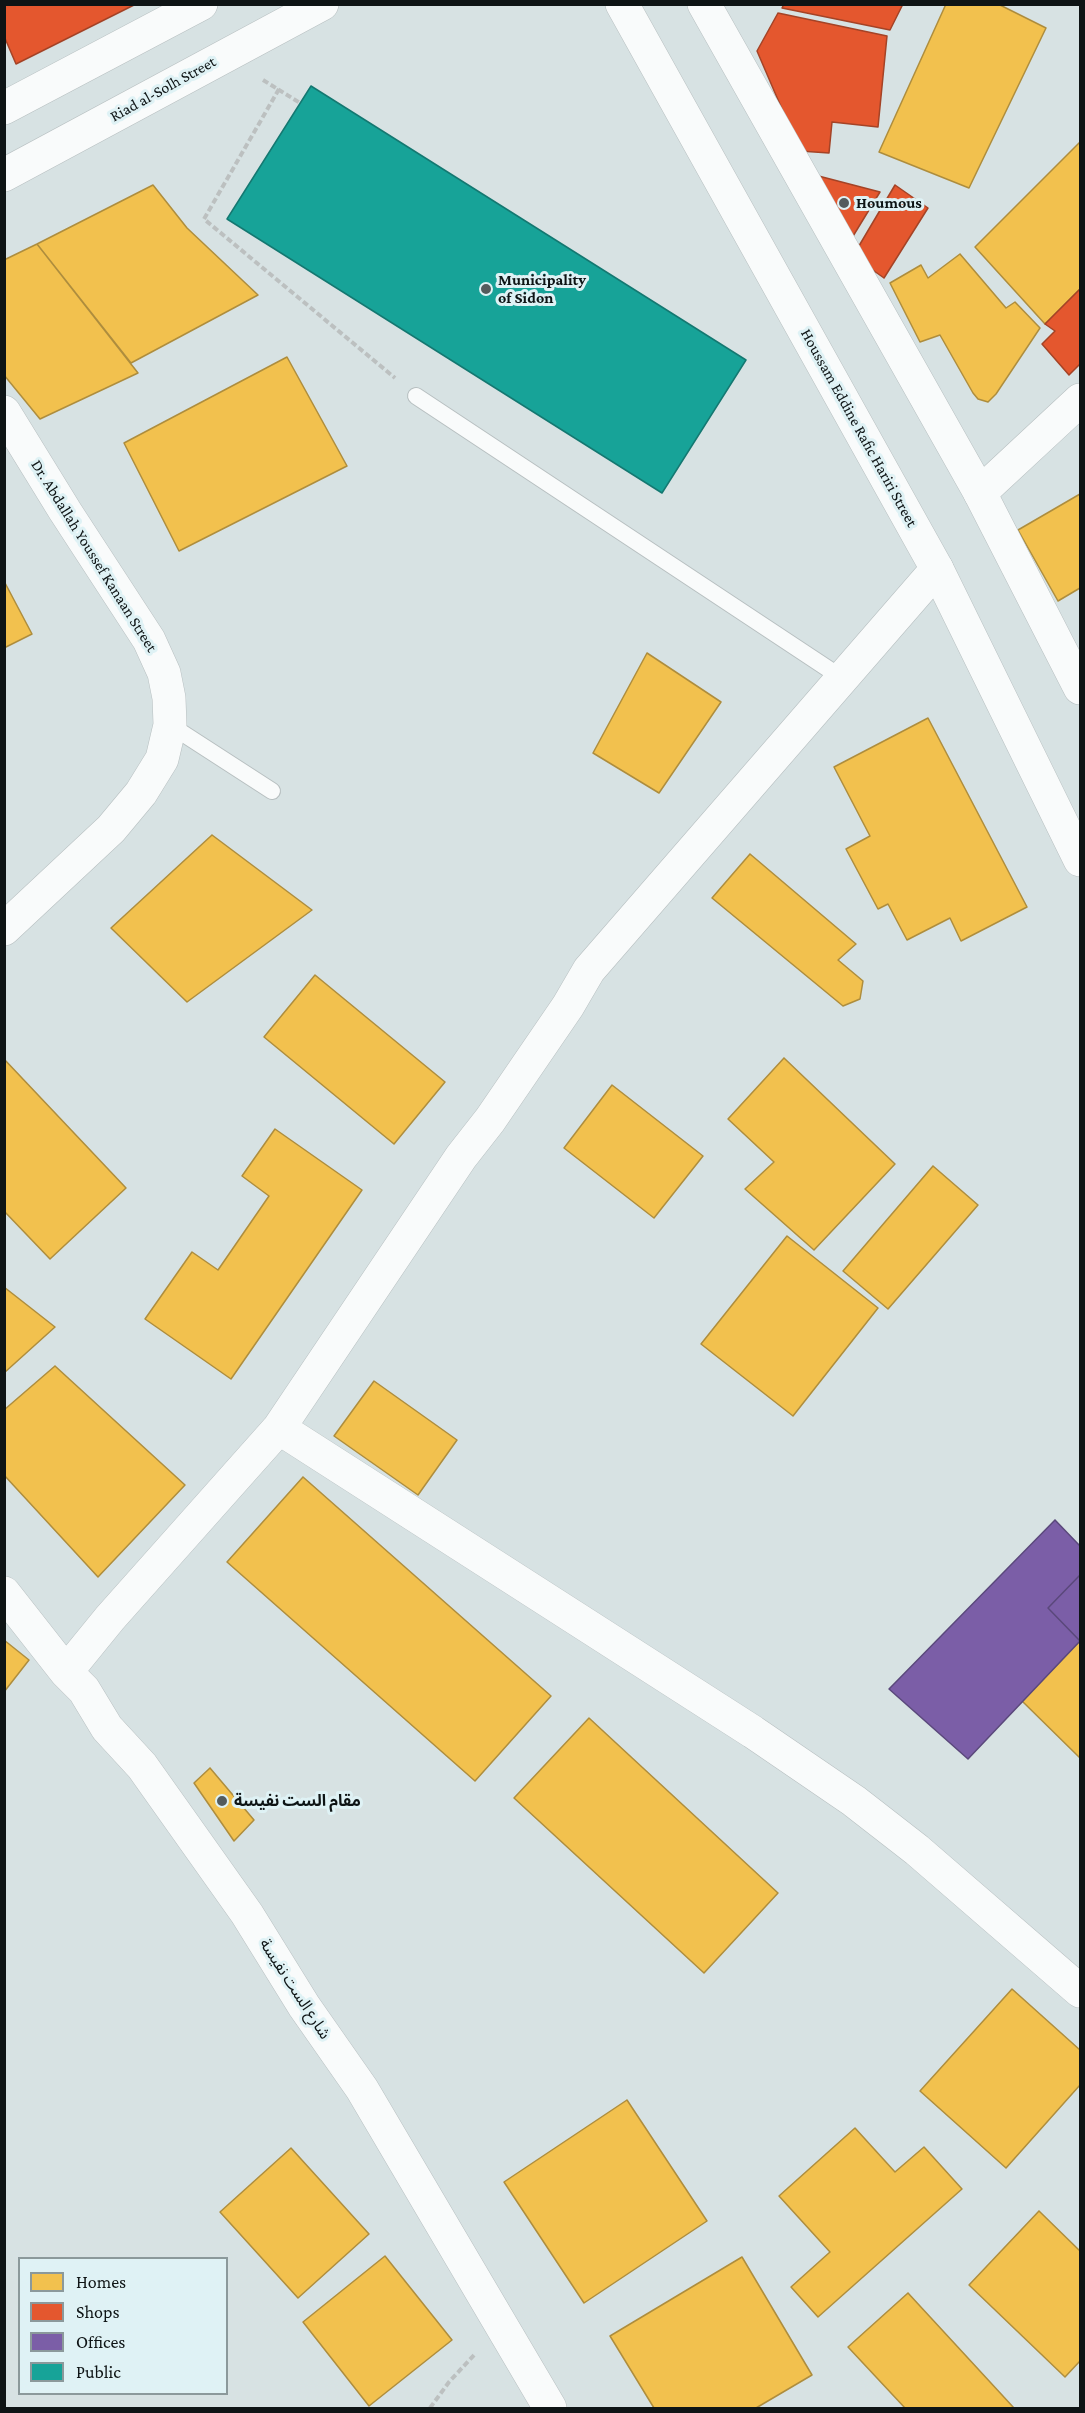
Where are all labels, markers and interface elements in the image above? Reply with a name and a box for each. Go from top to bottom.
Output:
street label: Riad al-Solh Street [107,52,219,126]
place label: Houmous [856,193,922,213]
marker: Houmous [837,196,851,210]
place label: Municipality of Sidon [498,270,586,308]
marker: Municipality of Sidon [479,282,493,296]
street label: Houssam Eddine Rafic Hariri Street [796,326,922,530]
street label: Dr. Abdallah Youssef Kanaan Street [27,456,161,656]
place label: مقام الست نفيسة [234,1791,361,1811]
marker: مقام الست نفيسة [215,1794,229,1808]
street label: شارع الست نفيسة [255,1935,335,2043]
legend [18,2257,228,2395]
text: Homes [76,2272,126,2292]
text: Shops [76,2302,120,2322]
text: Offices [76,2332,125,2352]
text: Public [76,2362,121,2382]

